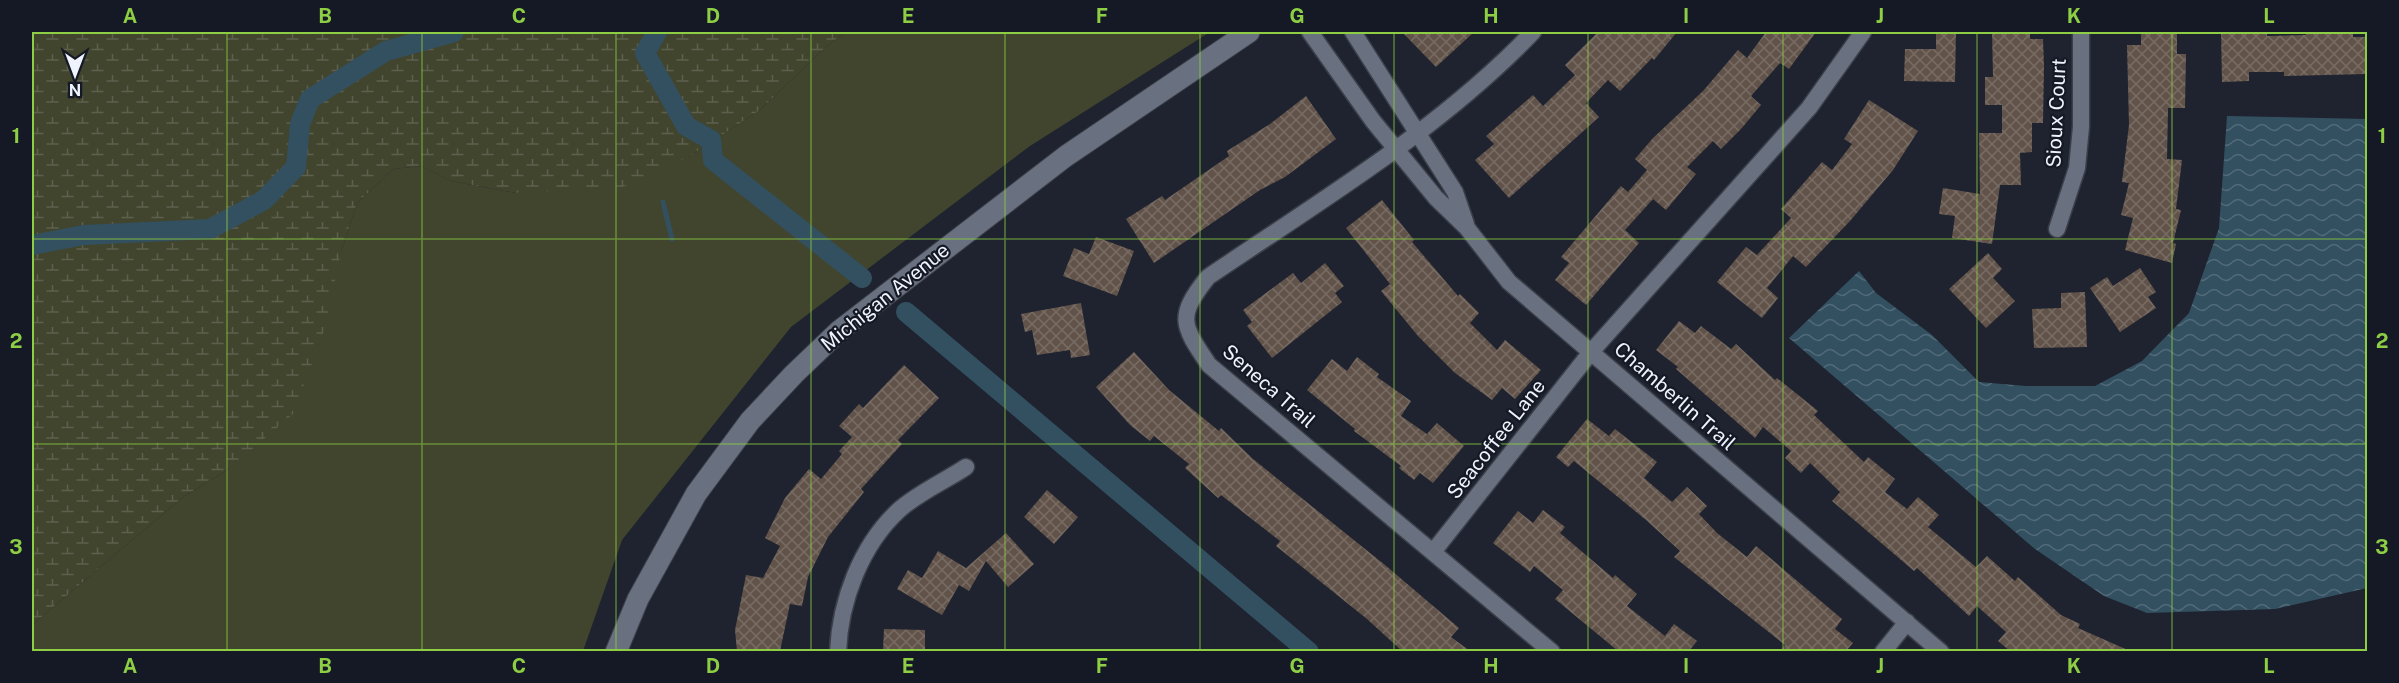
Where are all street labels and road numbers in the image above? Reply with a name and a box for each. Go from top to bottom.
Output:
street label: Sioux Court [2041,58,2071,168]
street label: Michigan Avenue [816,238,954,356]
street label: Chamberlin Trail [1609,337,1741,455]
street label: Seneca Trail [1218,339,1320,433]
street label: Seacoffee Lane [1442,374,1550,504]

